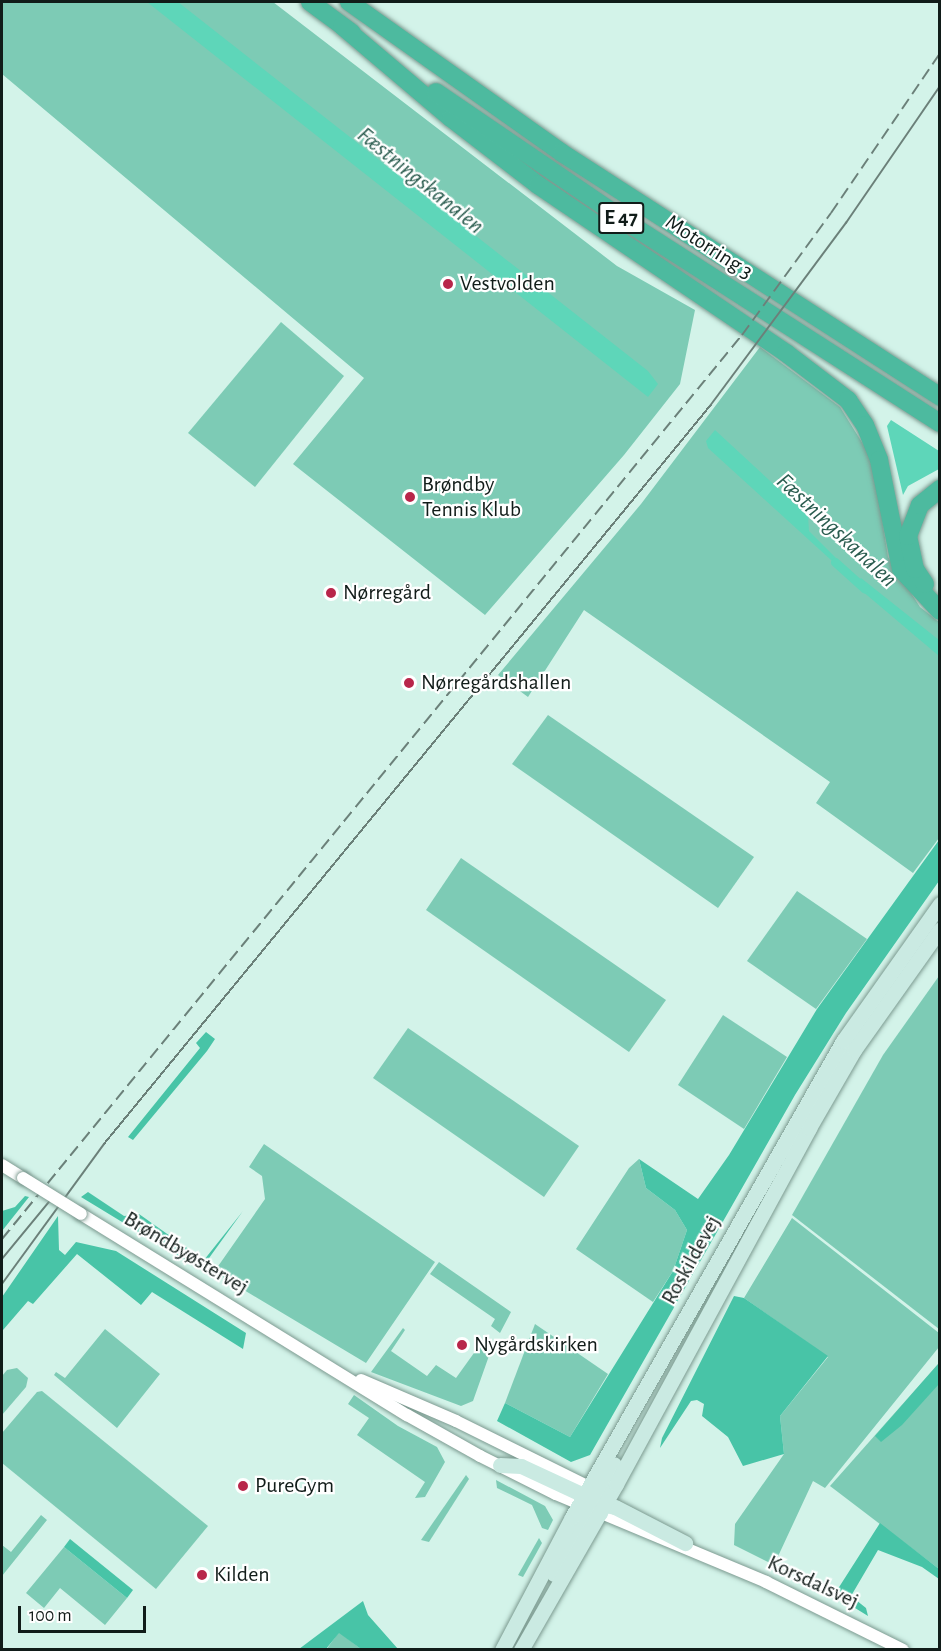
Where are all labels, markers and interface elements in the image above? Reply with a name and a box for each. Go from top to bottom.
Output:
water label: Fæstningskanalen [351,121,489,241]
road number: E 47 [597,200,645,236]
street label: Motorring 3 [660,209,758,285]
place label: Vestvolden [460,271,555,297]
marker: Vestvolden [441,277,455,291]
water label: Fæstningskanalen [770,468,902,594]
place label: Brøndby Tennis Klub [422,471,521,522]
marker: Brøndby Tennis Klub [403,490,417,504]
place label: Nørregård [343,580,431,606]
marker: Nørregård [324,586,338,600]
place label: Nørregårdshallen [421,670,571,696]
marker: Nørregårdshallen [402,676,416,690]
street label: Brøndbyøstervej [119,1206,253,1300]
street label: Roskildevej [656,1211,726,1309]
place label: Nygårdskirken [474,1332,598,1358]
marker: Nygårdskirken [455,1338,469,1352]
place label: PureGym [255,1473,334,1499]
marker: PureGym [236,1479,250,1493]
street label: Korsdalsvej [763,1549,863,1615]
place label: Kilden [214,1562,270,1588]
marker: Kilden [195,1568,209,1582]
scale bar [21,1594,148,1632]
text: 100 m [29,1607,72,1625]

